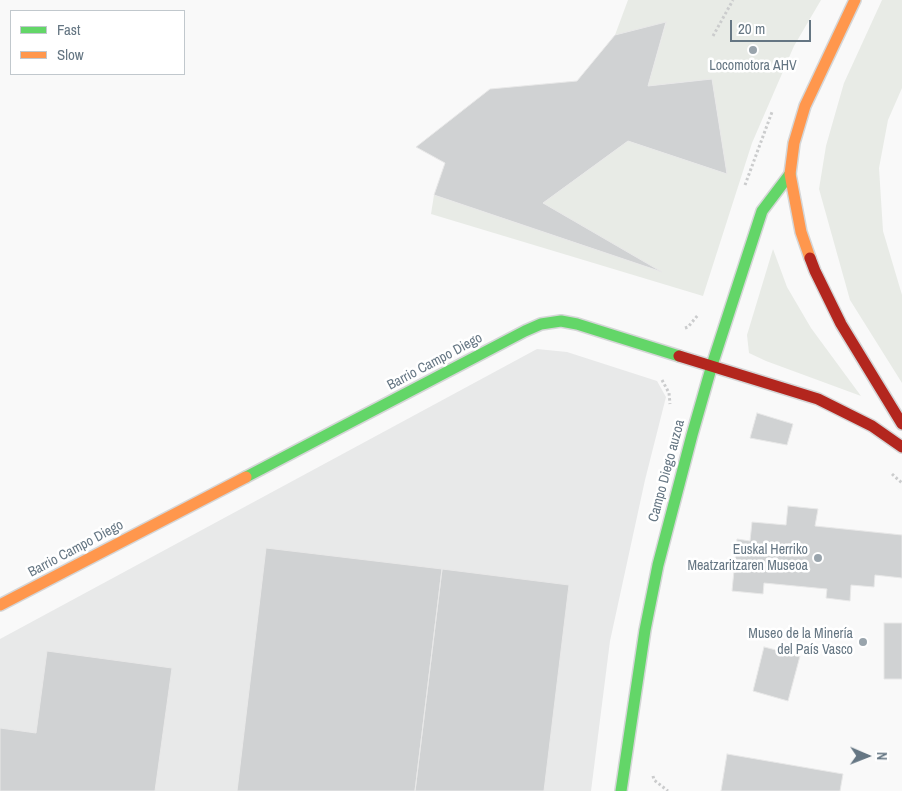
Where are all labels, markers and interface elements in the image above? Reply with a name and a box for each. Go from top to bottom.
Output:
legend [10,10,185,75]
scale bar [732,10,813,42]
text: 20 m [738,18,765,39]
text: Fast [57,19,80,40]
text: Slow [57,44,84,65]
marker: Locomotora AHV [747,44,759,56]
place label: Locomotora AHV [709,58,797,74]
street label: Barrio Campo Diego [385,330,485,394]
street label: Campo Diego auzoa [645,418,689,524]
street label: Barrio Campo Diego [26,517,126,581]
place label: Euskal Herriko Meatzaritzaren Museoa [687,542,808,574]
marker: Euskal Herriko Meatzaritzaren Museoa [812,552,824,564]
place label: Museo de la Minería del País Vasco [748,626,853,658]
marker: Museo de la Minería del País Vasco [857,636,869,648]
north arrow [842,731,892,781]
text: N [873,752,891,761]

